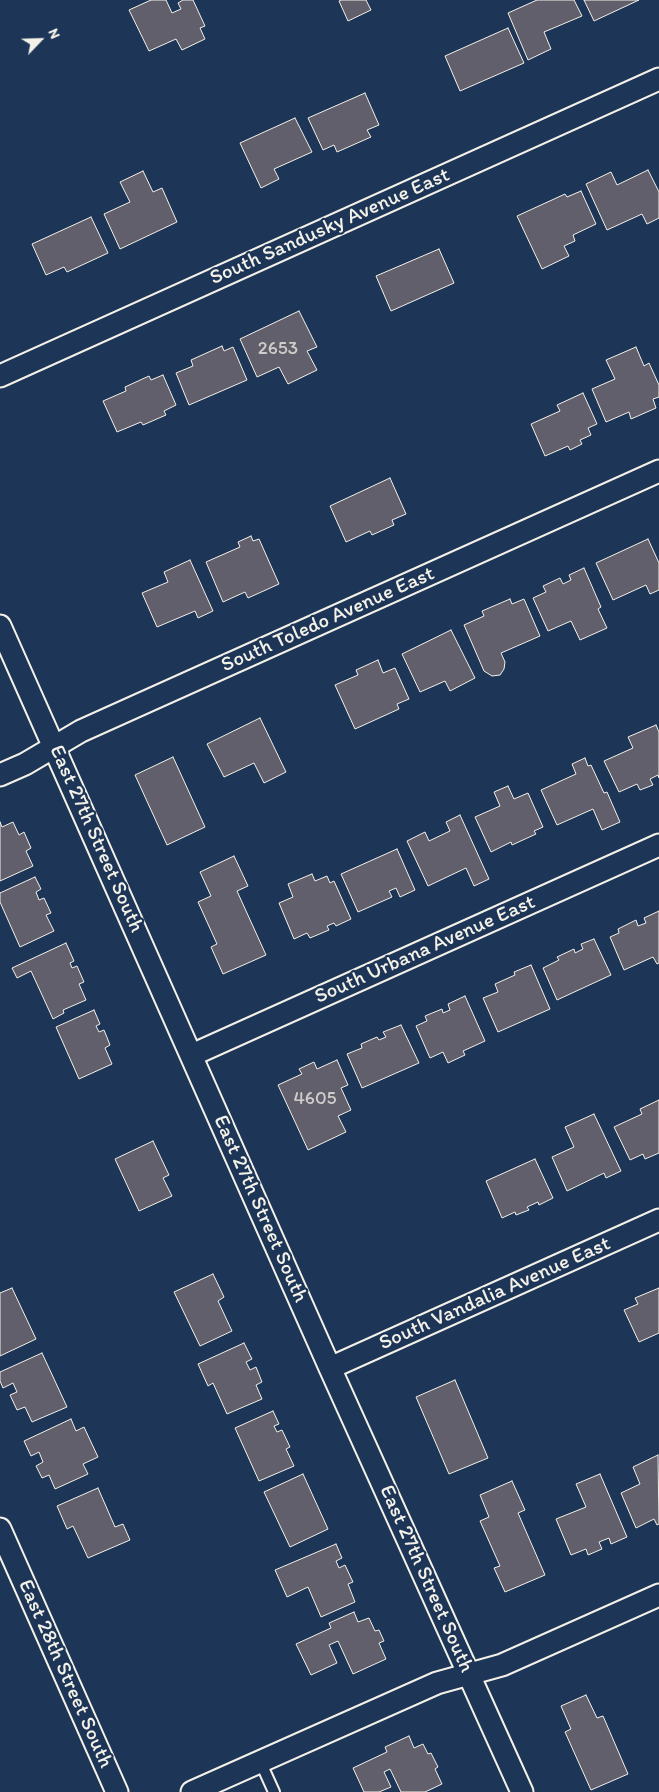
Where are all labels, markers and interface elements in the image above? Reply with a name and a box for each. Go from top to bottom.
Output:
north arrow [15,15,65,65]
text: N [44,26,64,41]
street label: South Sandusky Avenue East [206,163,454,291]
house number: 2653 [258,338,298,360]
street label: South Toledo Avenue East [218,562,438,678]
street label: East 27th Street South [43,742,149,936]
street label: South Urbana Avenue East [311,890,539,1010]
house number: 4605 [293,1088,337,1110]
street label: East 27th Street South [207,1112,313,1306]
street label: South Vandalia Avenue East [376,1232,614,1356]
street label: East 27th Street South [373,1482,479,1676]
street label: East 28th Street South [12,1576,118,1772]

